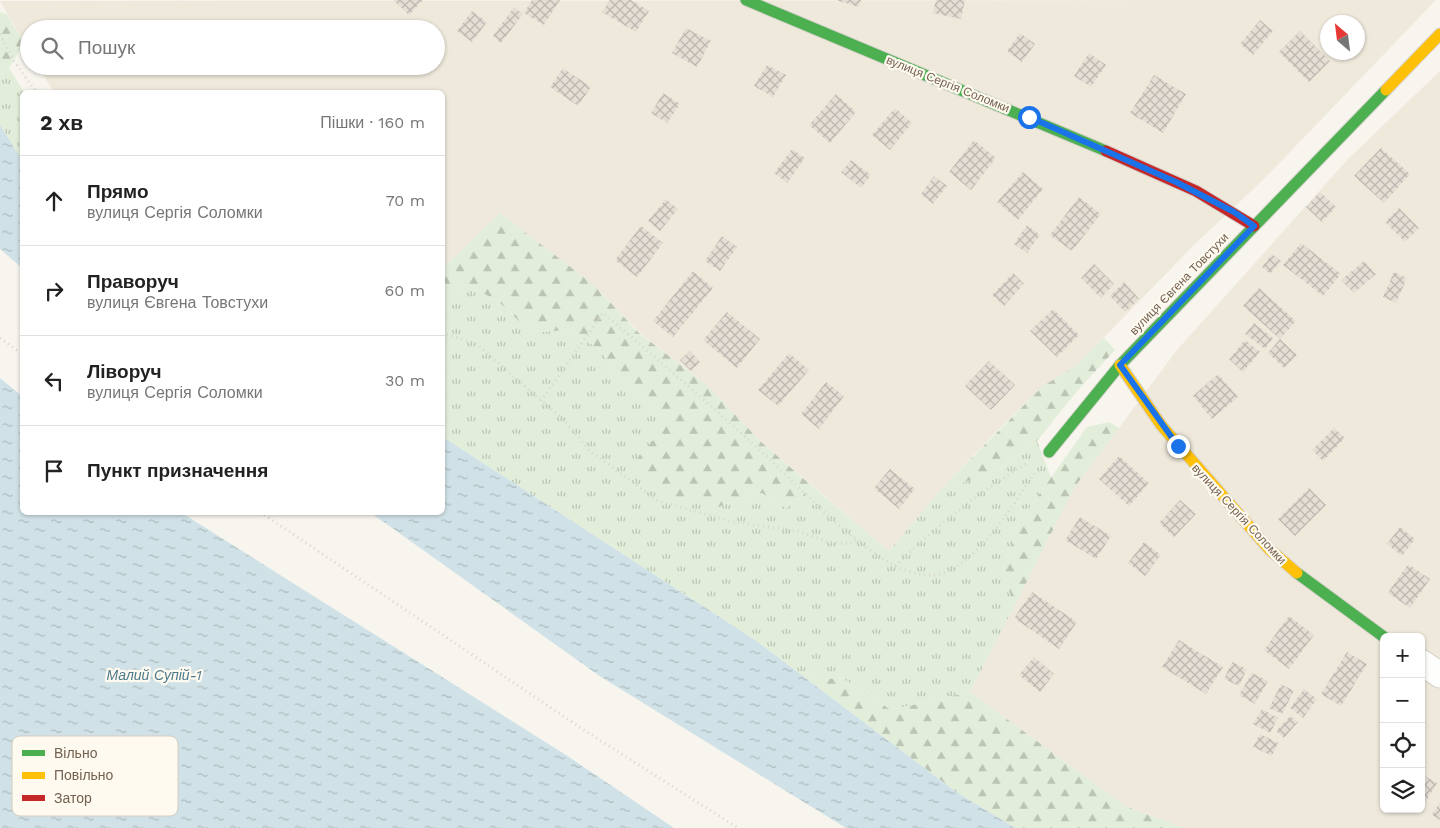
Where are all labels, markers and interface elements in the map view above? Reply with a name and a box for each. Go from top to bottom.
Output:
north arrow [1320,15,1365,60]
search box [20,20,445,75]
icon: search [38,34,66,62]
text: Пошук [78,36,135,59]
street label: вулиця Сергія Соломки [884,53,1012,115]
route start [1018,106,1041,129]
text: 2 хв [40,110,83,135]
text: Пішки · 160 m [320,113,425,132]
text: Прямо [87,180,149,203]
icon: ahead [40,187,68,215]
text: 70 m [386,191,425,210]
text: вулиця Сергія Соломки [87,203,263,222]
street label: вулиця Євгена Товстухи [1127,230,1231,338]
text: Праворуч [87,270,179,293]
icon: right [40,277,68,305]
text: 60 m [385,281,425,300]
text: вулиця Євгена Товстухи [87,293,268,312]
text: Ліворуч [87,360,162,383]
icon: left [40,367,68,395]
text: 30 m [385,371,425,390]
text: вулиця Сергія Соломки [87,383,263,402]
route end [1167,435,1190,458]
icon: arrive [40,457,68,485]
text: Пункт призначення [87,459,268,482]
street label: вулиця Сергія Соломки [1189,461,1289,567]
map controls [1380,633,1425,813]
button: + [1380,633,1425,678]
water label: Малий Супій-1 [106,667,202,683]
button: − [1380,678,1425,723]
button: locate [1380,723,1425,768]
legend [12,736,178,816]
text: Вільно [54,745,98,761]
text: Повільно [54,767,114,783]
button: layers [1380,768,1425,813]
text: Затор [54,790,92,806]

